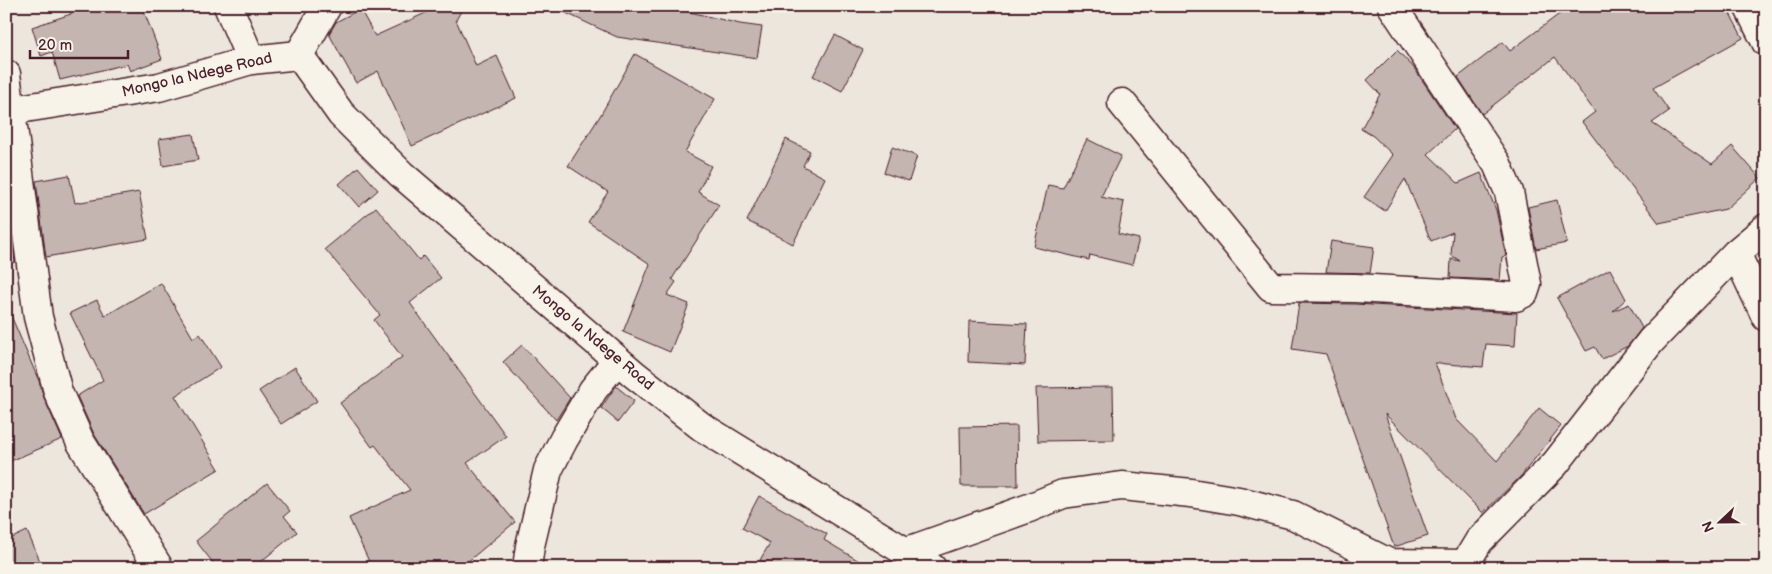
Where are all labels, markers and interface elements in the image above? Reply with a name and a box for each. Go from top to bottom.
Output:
scale bar [30,28,128,60]
text: 20 m [38,36,72,55]
street label: Mongo la Ndege Road [120,48,274,102]
street label: Mongo la Ndege Road [528,281,658,395]
north arrow [1694,496,1744,546]
text: N [1699,519,1718,535]

